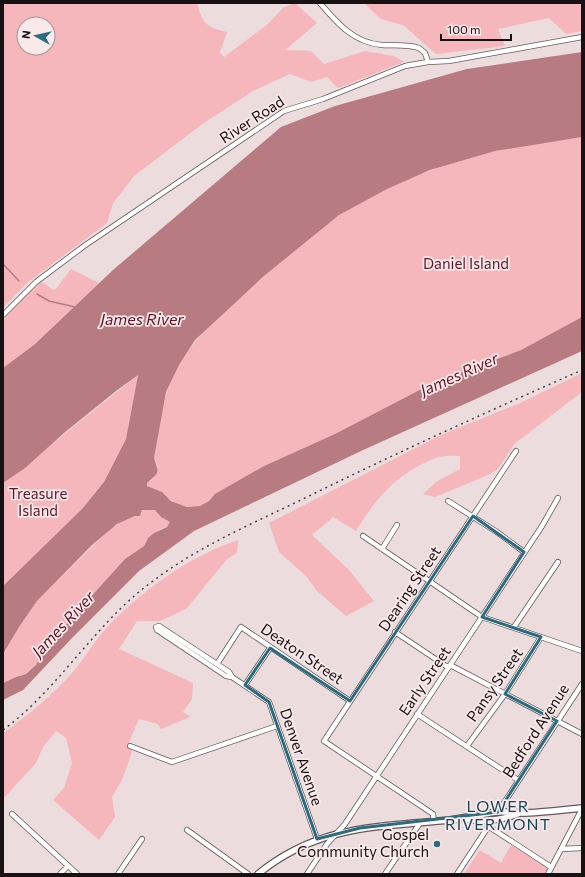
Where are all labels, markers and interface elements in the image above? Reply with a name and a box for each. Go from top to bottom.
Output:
north arrow [16,16,56,56]
scale bar [441,16,511,42]
text: 100 m [447,22,481,36]
text: N [19,30,33,40]
street label: River Road [216,92,287,147]
park label: Daniel Island [423,254,509,272]
water label: James River [98,309,184,328]
water label: James River [415,348,501,400]
park label: Treasure Island [9,484,67,519]
street label: Dearing Street [374,543,444,634]
water label: James River [26,586,98,662]
street label: Deaton Street [258,619,347,687]
street label: Early Street [394,642,454,718]
street label: Pansy Street [462,644,526,725]
street label: Bedford Avenue [498,680,572,781]
street label: Denver Avenue [277,706,327,808]
district label: LOWER RIVERMONT [445,796,551,833]
place label: Gospel Community Church [297,825,429,860]
marker: Gospel Community Church [432,839,442,849]

